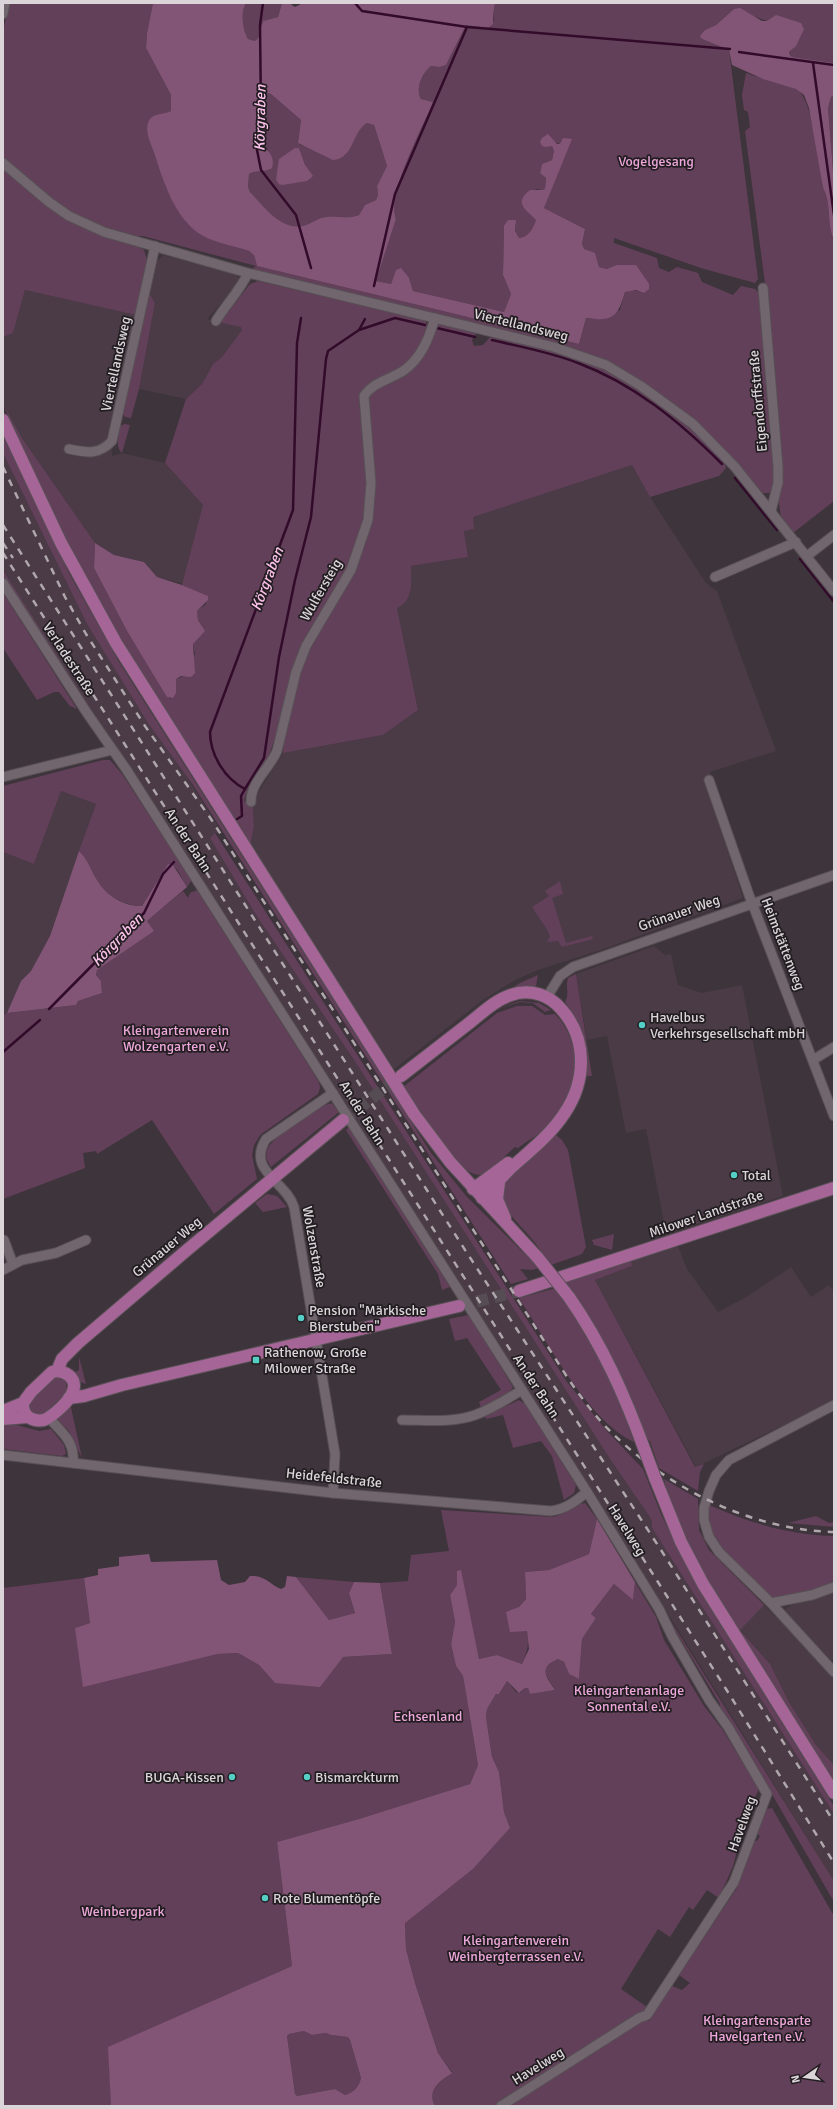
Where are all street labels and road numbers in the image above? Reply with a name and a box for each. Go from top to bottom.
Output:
street label: Viertellandsweg [472,305,570,345]
street label: Viertellandsweg [98,315,134,413]
street label: Eigendorffstraße [745,349,771,453]
street label: Wulfersteig [296,556,346,624]
street label: Verladestraße [39,619,99,699]
street label: An der Bahn [161,805,215,875]
street label: Grünauer Weg [636,891,722,935]
street label: Heimstättenweg [758,895,808,993]
street label: An der Bahn [336,1078,388,1148]
street label: Milower Landstraße [647,1186,765,1242]
street label: Wolzenstraße [298,1205,330,1289]
street label: Grünauer Weg [129,1213,205,1281]
street label: An der Bahn [509,1351,563,1421]
street label: Heidefeldstraße [285,1464,383,1492]
street label: Havelweg [604,1501,650,1559]
street label: Havelweg [724,1794,760,1854]
street label: Havelweg [509,2043,567,2089]

